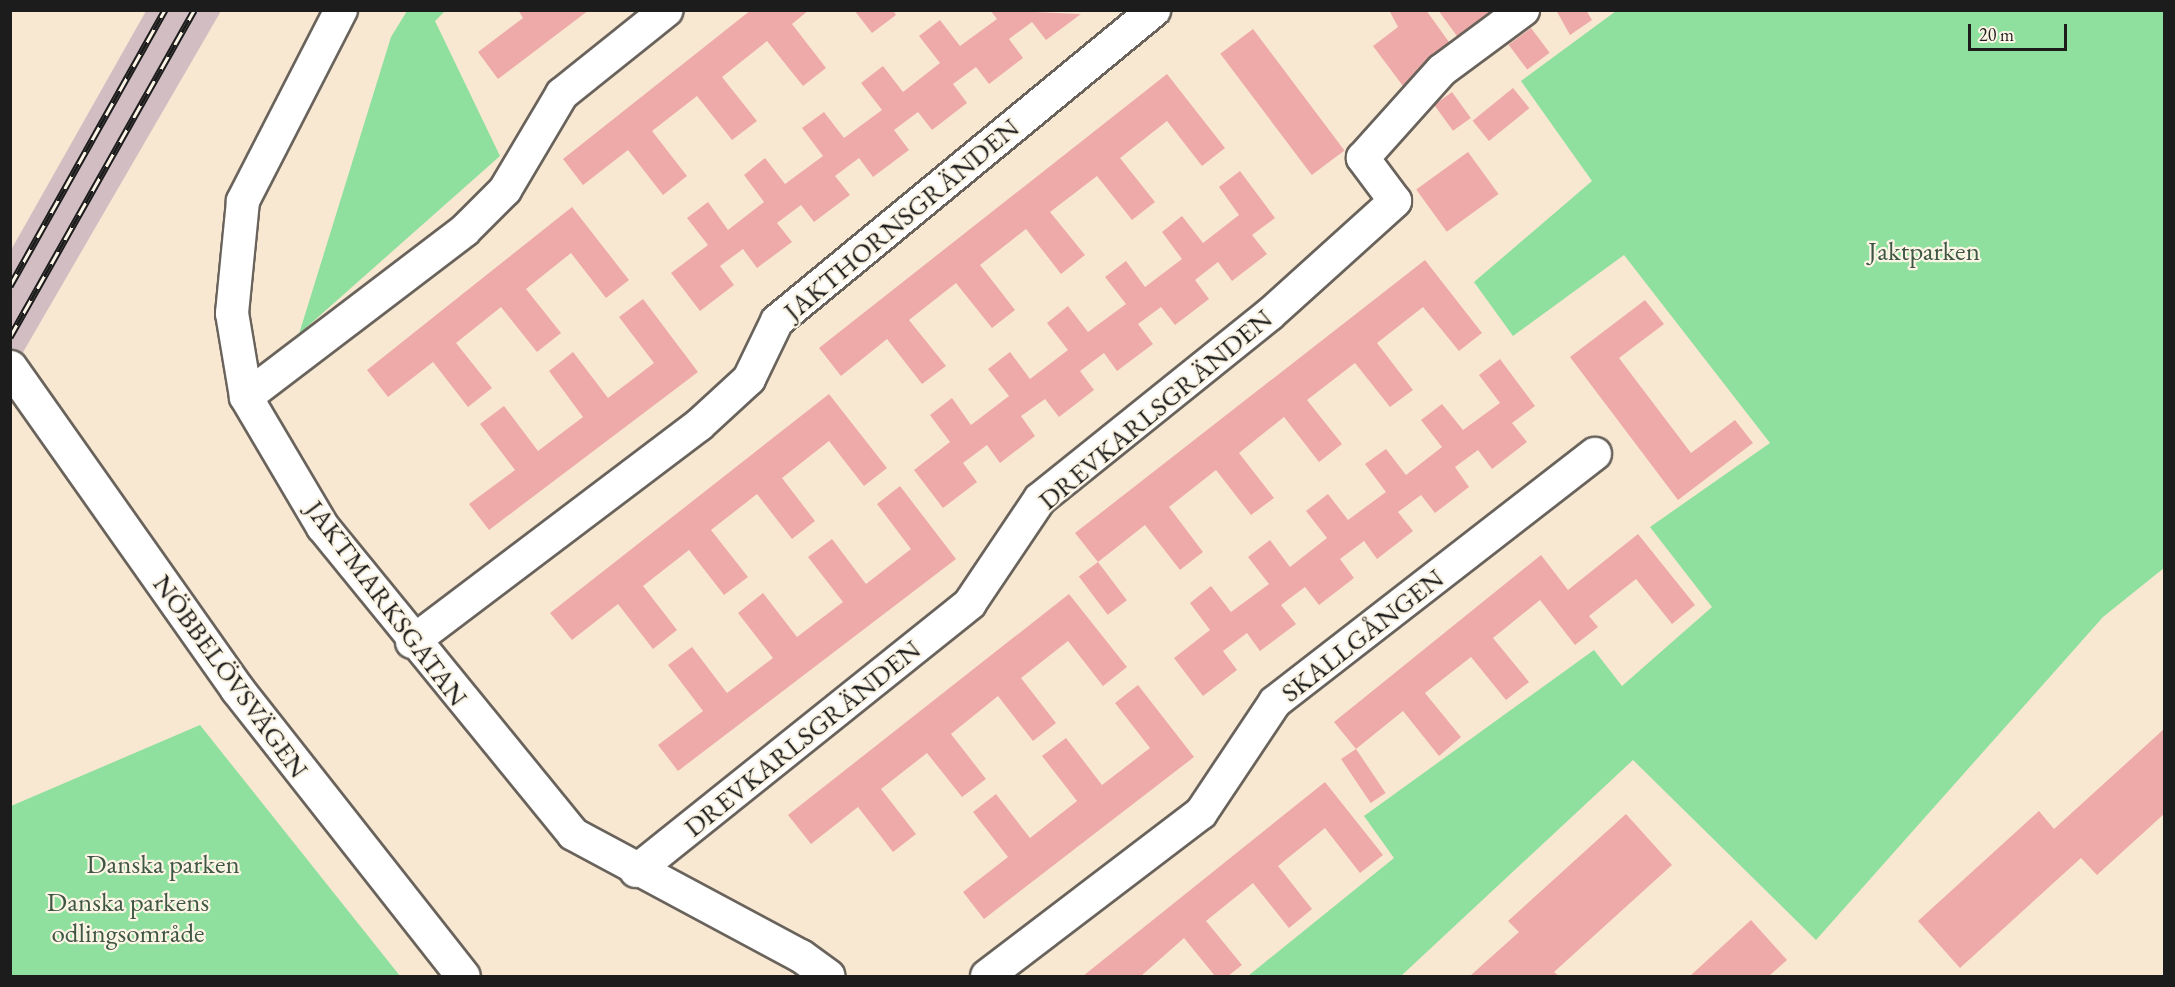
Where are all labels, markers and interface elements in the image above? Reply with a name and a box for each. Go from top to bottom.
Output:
scale bar [1971,12,2070,50]
text: 20 m [1979,23,2014,46]
street label: JAKTHORNSGRÄNDEN [777,111,1025,327]
park label: Jaktparken [1868,235,1980,267]
street label: DREVKARLSGRÄNDEN [1032,302,1278,516]
street label: JAKTMARKSGATAN [299,494,475,712]
street label: SKALLGÅNGEN [1274,562,1450,708]
street label: NÖBBELÖVSVÄGEN [146,568,316,784]
street label: DREVKARLSGRÄNDEN [677,633,927,843]
park label: Danska parken [86,848,240,880]
park label: Danska parkens odlingsområde [47,885,209,948]

